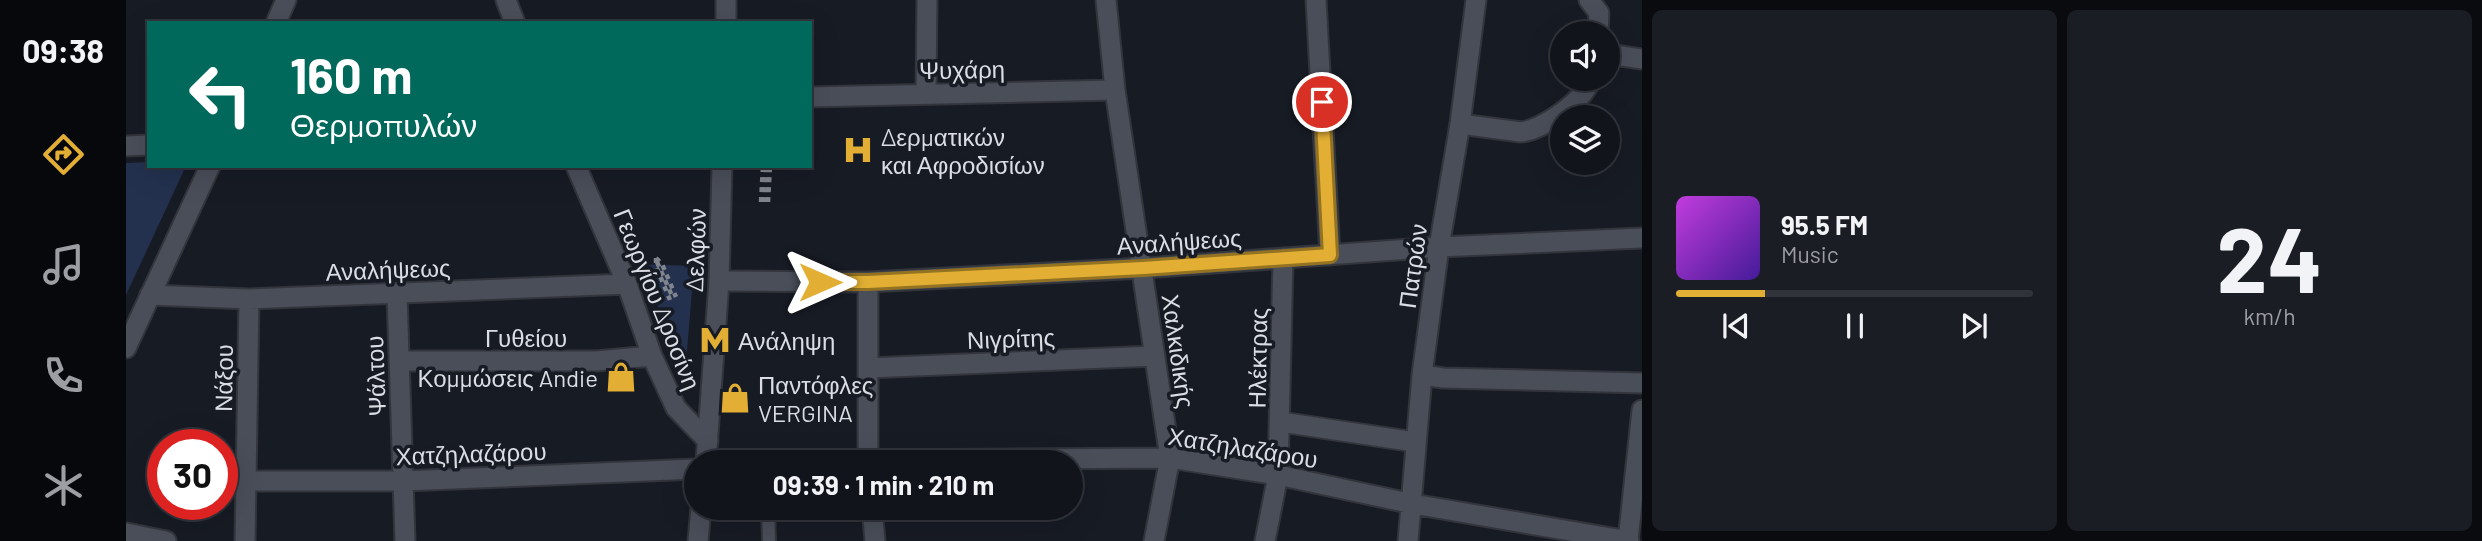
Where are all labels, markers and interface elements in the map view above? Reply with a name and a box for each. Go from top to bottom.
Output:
map controls [1550,21,1620,175]
button: sound [1550,21,1620,91]
text: 09:38 [22,31,104,69]
text: 160 m [290,45,412,104]
icon: left [175,49,266,140]
street label: Ψυχάρη [919,54,1005,84]
pin [1292,72,1352,132]
icon: arrive [1303,83,1341,121]
text: Θερμοπυλών [290,105,477,143]
button: layers [1550,105,1620,175]
place label: Δερματικών και Αφροδισίων [881,122,1045,179]
icon: directions [39,130,88,179]
hospital icon: Δερματικών και Αφροδισίων [841,133,875,167]
text: 24 [2216,202,2323,311]
street label: Γεωργίου Δροσίνη [608,204,708,394]
street label: Δελφών [679,208,711,292]
text: 95.5 FM [1781,209,1868,240]
street label: Αναλήψεως [1116,222,1242,260]
street label: Πατρών [1392,222,1432,310]
icon: music [39,240,88,289]
text: Music [1781,240,1839,268]
position arrow [783,245,857,319]
street label: Αναλήψεως [325,252,451,286]
street label: Χαλκιδικής [1157,292,1201,410]
text: km/h [2243,302,2296,330]
street label: Ηλέκτρας [1242,307,1272,409]
icon: previous [1717,307,1755,345]
icon: pause [1836,307,1874,345]
icon: next [1955,307,1993,345]
street label: Νιγρίτης [966,322,1056,354]
street label: Γυθείου [485,323,567,352]
metro station icon: Ανάληψη [698,323,732,357]
place label: Ανάληψη [738,326,835,355]
street label: Ψάλτου [359,335,391,417]
street label: Νάξου [208,344,238,412]
icon: phone [39,351,88,400]
shop icon: Κομμώσεις Andie [604,360,638,394]
place label: Κομμώσεις Andie [417,363,598,392]
place label: Παντόφλες VERGINA [758,370,873,427]
shop icon: Παντόφλες VERGINA [718,381,752,415]
street label: Χατζηλαζάρου [1166,421,1320,473]
speed limit sign: 30 [147,429,238,520]
street label: Χατζηλαζάρου [395,436,547,470]
icon: climate [39,461,88,510]
text: 09:39 · 1 min · 210 m [773,469,994,500]

